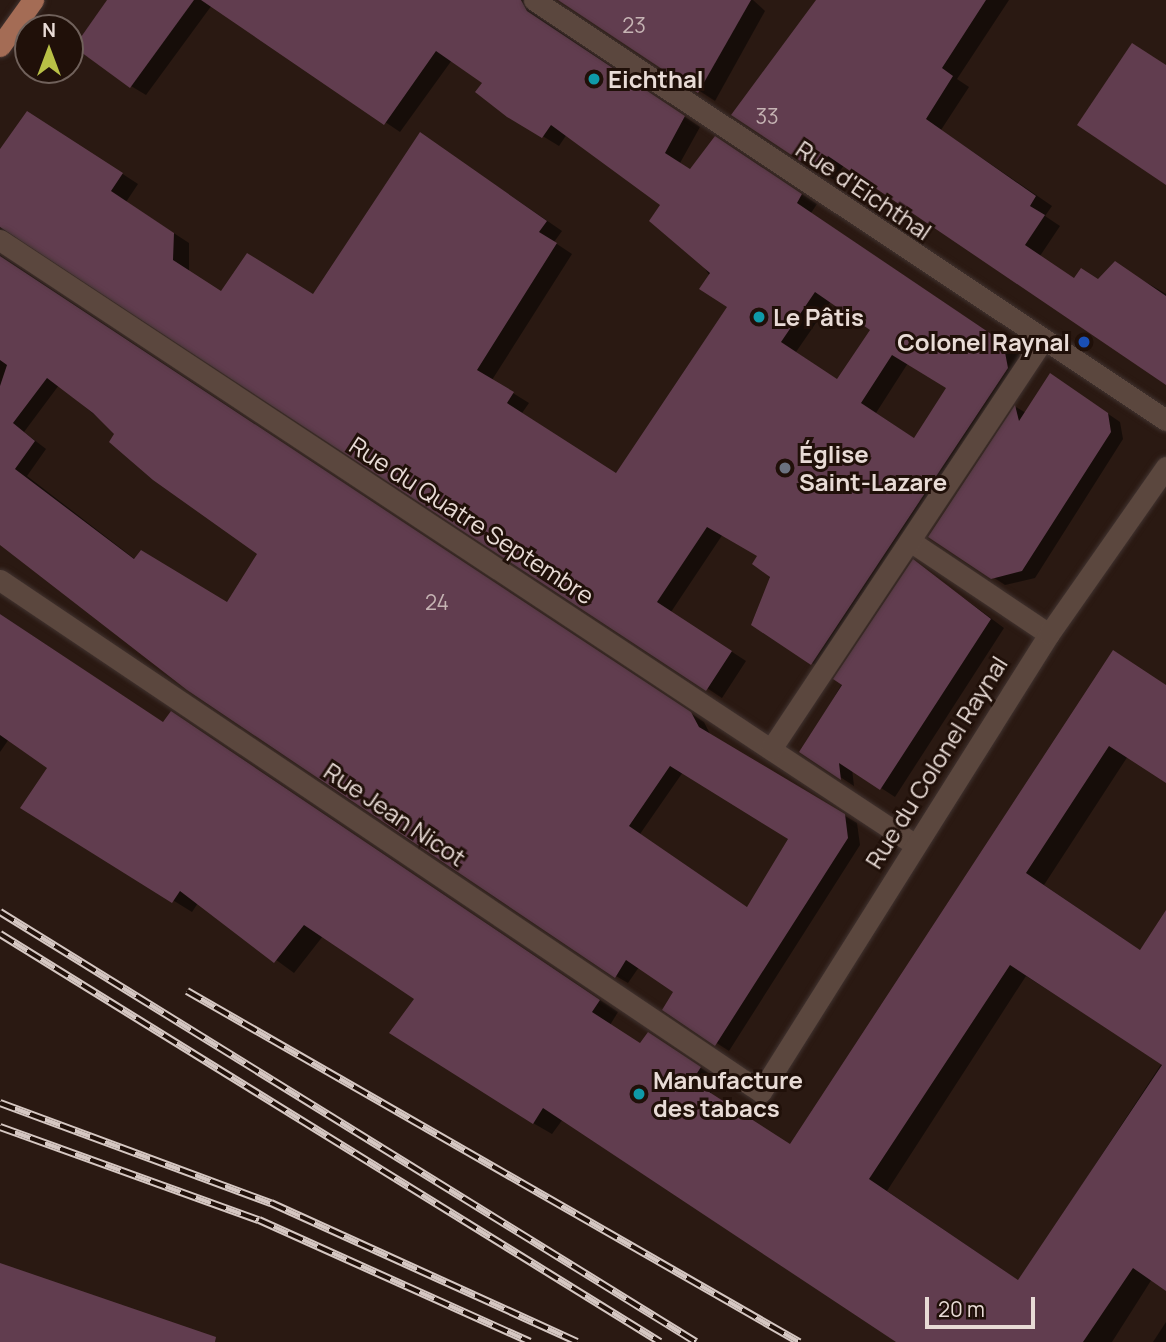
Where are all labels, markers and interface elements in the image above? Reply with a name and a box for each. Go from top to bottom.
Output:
house number: 23 [622,12,646,38]
north arrow [14,14,84,84]
text: N [42,17,56,43]
place label: Eichthal [608,65,704,93]
marker: Eichthal [586,71,602,87]
house number: 33 [755,103,779,129]
street label: Rue d'Eichthal [791,134,937,246]
place label: Le Pâtis [773,303,864,331]
marker: Le Pâtis [751,309,767,325]
place label: Colonel Raynal [897,328,1070,356]
marker: Colonel Raynal [1076,334,1092,350]
street label: Rue du Quatre Septembre [344,430,600,610]
place label: Église Saint-Lazare [799,440,947,496]
marker: Église Saint-Lazare [777,460,793,476]
house number: 24 [425,589,449,615]
street label: Rue du Colonel Raynal [859,651,1013,873]
street label: Rue Jean Nicot [319,756,471,872]
place label: Manufacture des tabacs [653,1066,803,1122]
marker: Manufacture des tabacs [631,1086,647,1102]
scale bar [928,1282,1038,1326]
text: 20 m [938,1295,985,1323]

